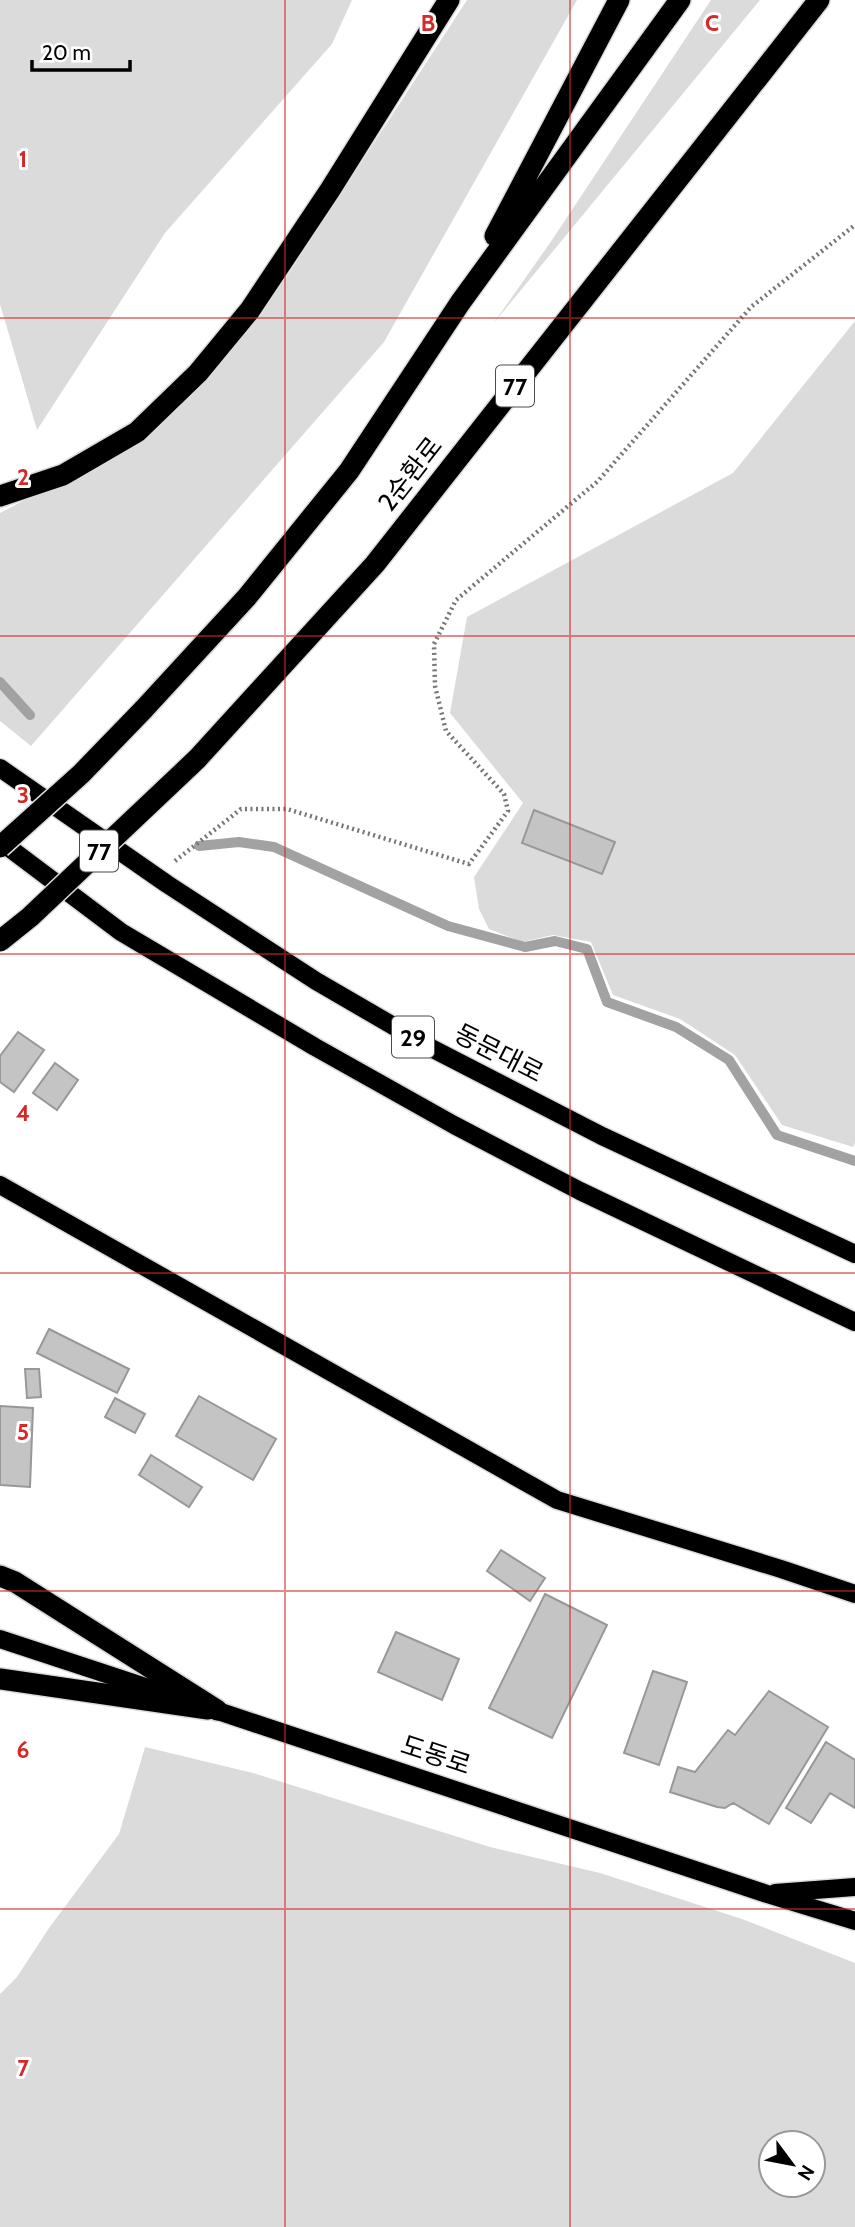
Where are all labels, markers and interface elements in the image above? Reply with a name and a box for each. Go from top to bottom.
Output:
text: B [421,9,435,37]
text: C [705,9,719,37]
scale bar [32,28,130,72]
text: 20 m [42,40,91,65]
text: 1 [19,145,27,173]
road number: 77 [496,366,534,407]
street label: 2순환로 [371,431,449,517]
text: 2 [17,463,29,491]
text: 3 [17,781,29,809]
road number: 77 [80,830,118,872]
road number: 29 [392,1016,434,1058]
street label: 동문대로 [449,1017,549,1089]
text: 4 [16,1099,30,1127]
text: 5 [17,1418,29,1446]
street label: 도동로 [397,1729,475,1781]
text: 6 [17,1736,29,1764]
text: 7 [17,2054,29,2082]
north arrow [757,2129,827,2199]
text: N [793,2161,819,2185]

